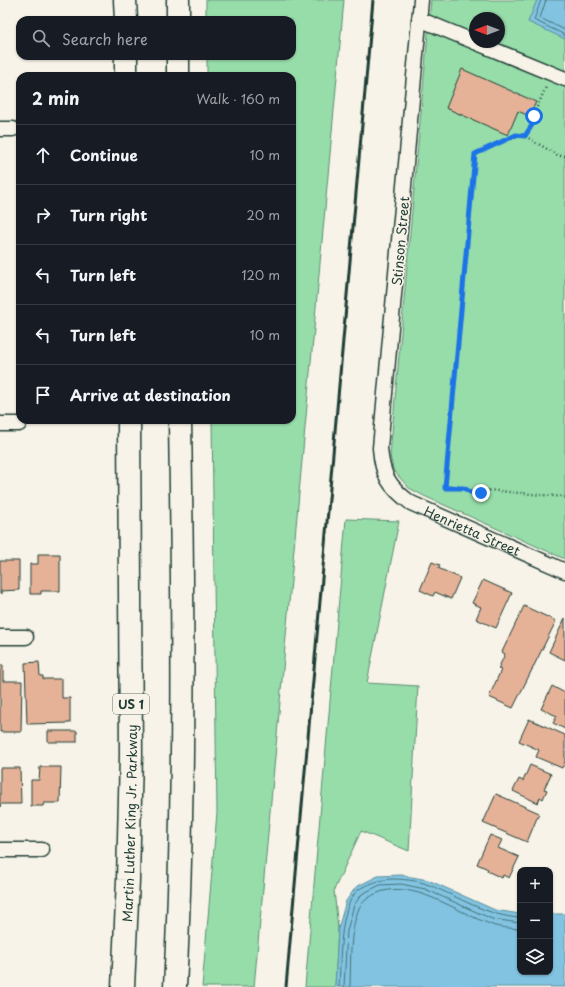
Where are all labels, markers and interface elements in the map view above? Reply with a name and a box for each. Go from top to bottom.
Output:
north arrow [469,12,505,48]
search box [16,16,296,60]
icon: search [30,27,52,49]
text: Search here [62,27,148,50]
text: 2 min [32,85,79,111]
text: Walk · 160 m [197,89,280,108]
route start [525,107,543,125]
text: Continue [70,143,138,166]
icon: ahead [32,144,54,166]
text: 10 m [250,145,280,164]
street label: Stinson Street [387,196,413,286]
text: Turn right [70,203,147,226]
icon: right [32,204,54,226]
text: 20 m [246,205,280,224]
text: Turn left [70,263,136,286]
icon: left [32,264,54,286]
text: 120 m [241,265,280,284]
text: Turn left [70,323,136,346]
icon: left [32,324,54,346]
text: 10 m [250,325,280,344]
text: Arrive at destination [70,383,231,406]
icon: arrive [32,384,54,406]
route end [472,484,490,502]
street label: Henrietta Street [421,501,524,560]
road number: US 1 [113,694,149,714]
street label: Martin Luther King Jr. Parkway [117,724,141,922]
map controls [517,867,553,975]
button: + [517,867,553,903]
button: − [517,903,553,939]
button: layers [517,939,553,975]

